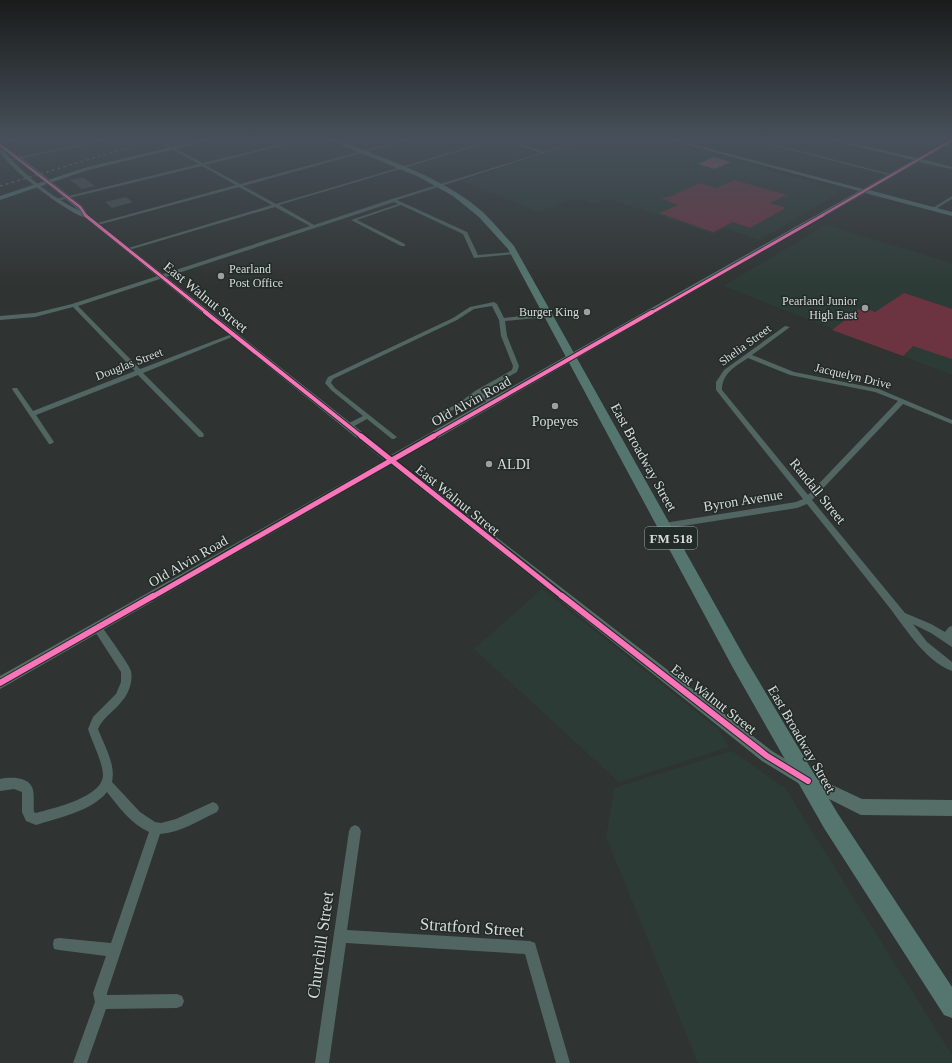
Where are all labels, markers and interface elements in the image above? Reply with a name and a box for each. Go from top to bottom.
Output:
street label: East Walnut Street [161,259,251,336]
place label: Pearland Post Office [229,262,283,290]
marker: Pearland Post Office [216,271,226,281]
place label: Pearland Junior High East [782,294,858,322]
marker: Pearland Junior High East [860,303,870,313]
place label: Burger King [519,305,579,319]
marker: Burger King [582,307,592,317]
street label: Shelia Street [716,321,774,369]
street label: Douglas Street [93,345,165,383]
street label: Jacquelyn Drive [813,360,893,392]
street label: Old Alvin Road [429,373,514,429]
marker: Popeyes [550,401,560,411]
street label: East Broadway Street [608,401,680,514]
place label: Popeyes [532,414,578,429]
street label: Randall Street [787,456,849,527]
place label: ALDI [497,457,531,472]
marker: ALDI [484,459,494,469]
street label: East Walnut Street [413,462,503,539]
street label: Byron Avenue [702,487,784,514]
road number: FM 518 [645,527,697,549]
street label: Old Alvin Road [146,533,230,590]
street label: East Walnut Street [668,662,759,737]
street label: East Broadway Street [765,683,838,796]
street label: Churchill Street [304,890,337,1000]
street label: Stratford Street [419,914,525,941]

